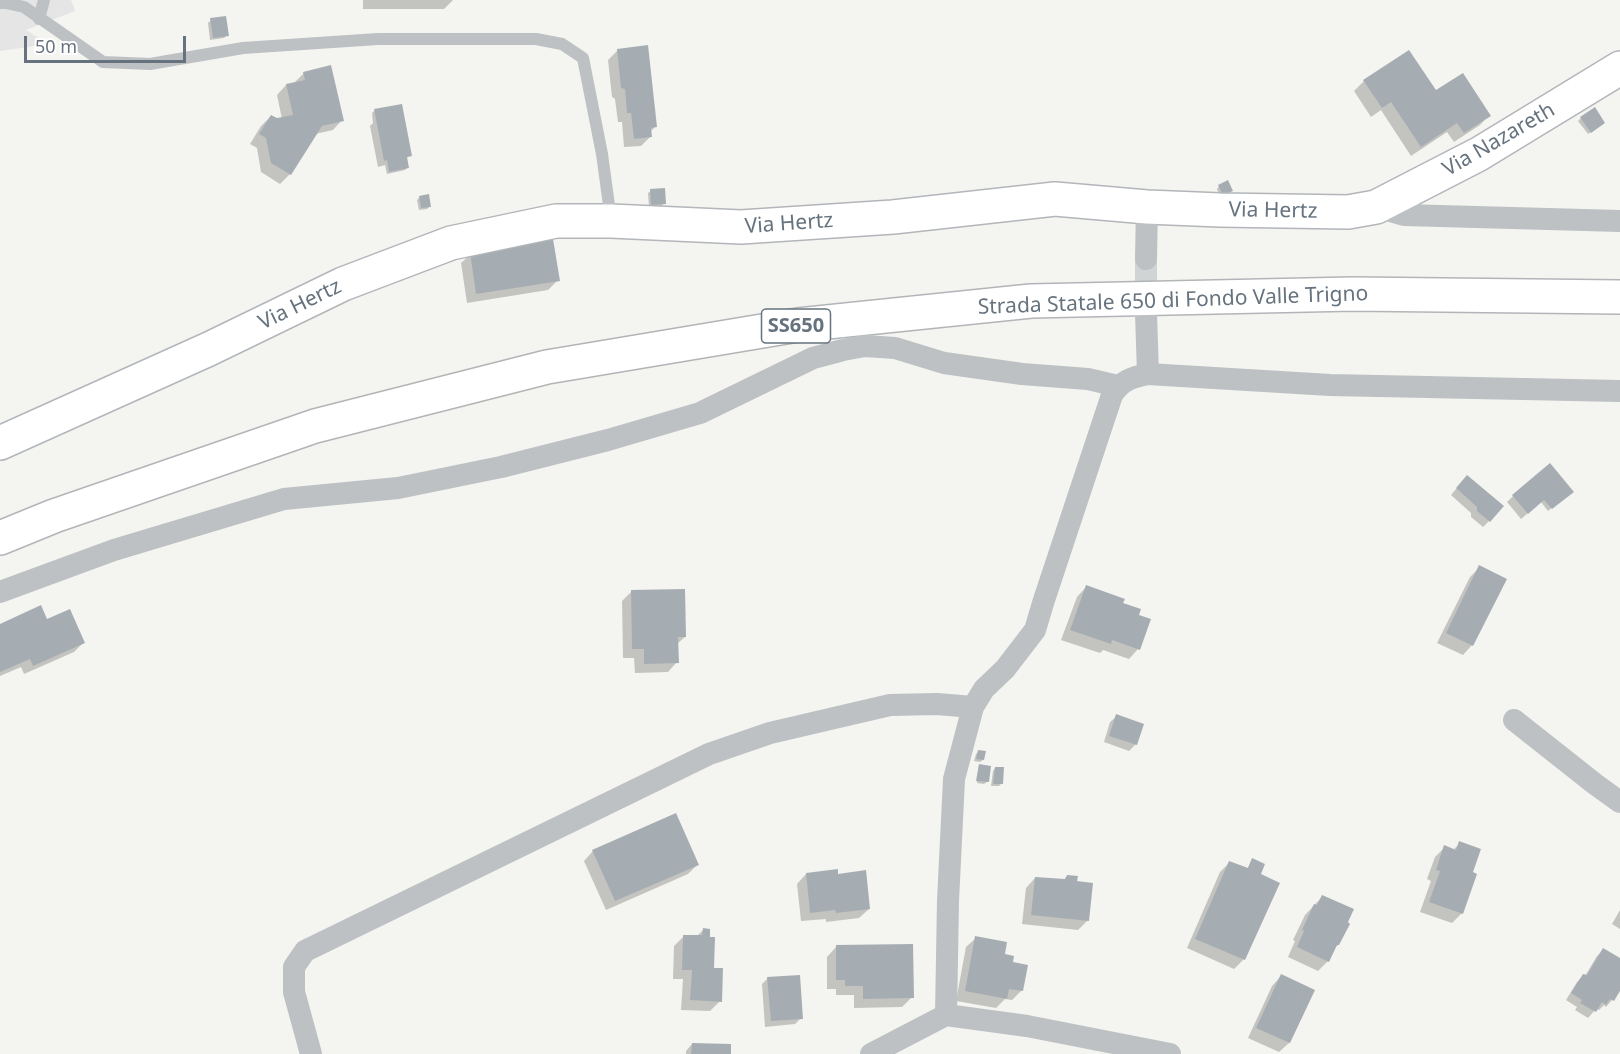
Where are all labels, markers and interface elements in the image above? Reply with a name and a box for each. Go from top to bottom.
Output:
scale bar [27,24,189,62]
text: 50 m [35,34,77,58]
street label: Via Nazareth [1438,98,1560,182]
street label: Via Hertz [1228,198,1318,224]
street label: Via Hertz [744,208,834,240]
street label: Via Hertz [255,274,345,336]
street label: Strada Statale 650 di Fondo Valle Trigno [977,282,1369,320]
road number: SS650 [762,309,830,343]

